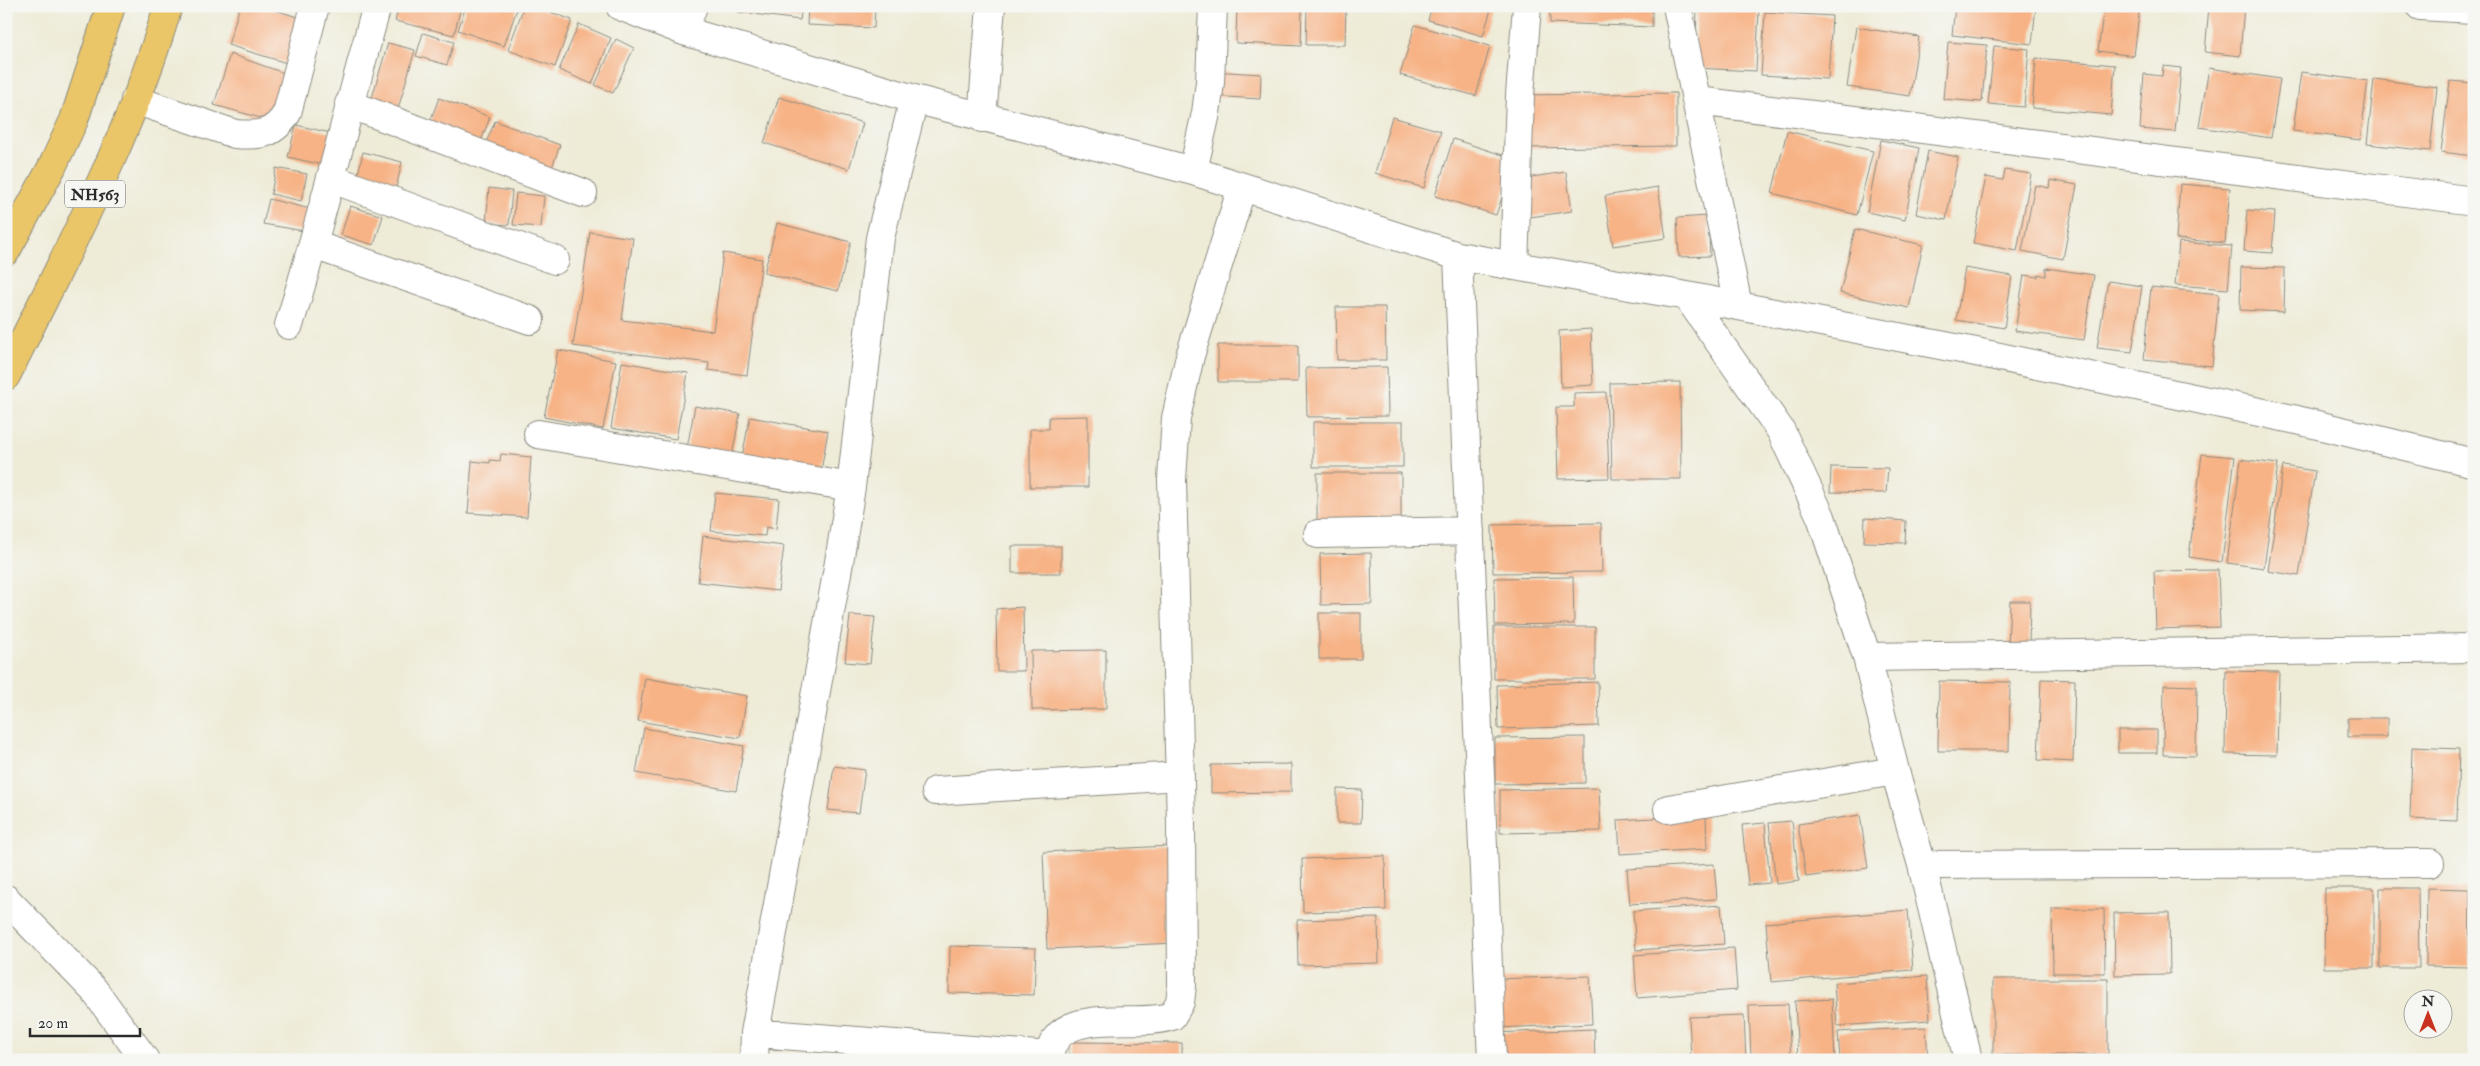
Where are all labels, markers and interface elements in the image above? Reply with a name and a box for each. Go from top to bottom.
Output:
road number: NH563 [65,180,125,208]
north arrow [2402,988,2452,1038]
text: N [2421,993,2435,1010]
scale bar [30,1006,140,1038]
text: 20 m [38,1014,68,1033]

